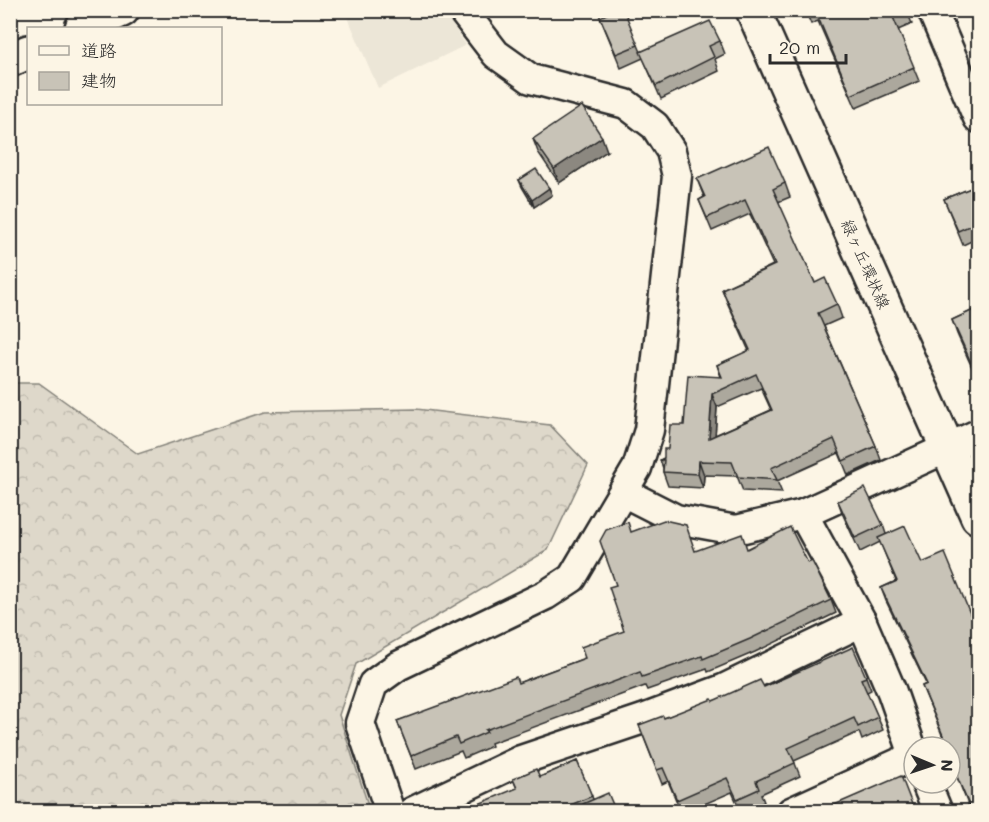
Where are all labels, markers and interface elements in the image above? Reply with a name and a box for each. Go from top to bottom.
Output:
legend [27,27,222,105]
scale bar [770,27,846,65]
text: 20 m [779,35,820,59]
text: 道路 [81,38,117,62]
text: 建物 [81,68,117,92]
street label: 緑ヶ丘環状線 [837,216,896,312]
north arrow [902,735,962,795]
text: N [937,759,958,772]

